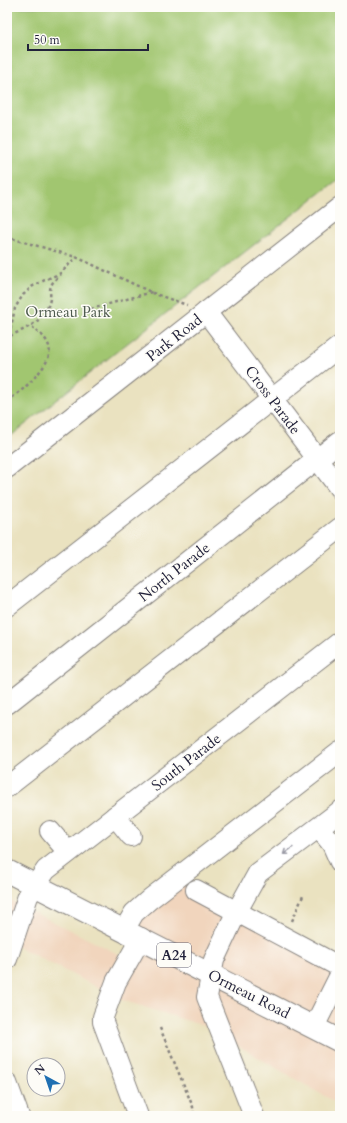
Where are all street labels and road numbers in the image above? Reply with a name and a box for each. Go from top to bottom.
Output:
street label: Park Road [142,310,206,366]
street label: Cross Parade [241,362,306,439]
street label: North Parade [134,538,214,606]
street label: South Parade [147,728,225,795]
road number: A24 [157,943,191,967]
street label: Ormeau Road [205,965,293,1023]

